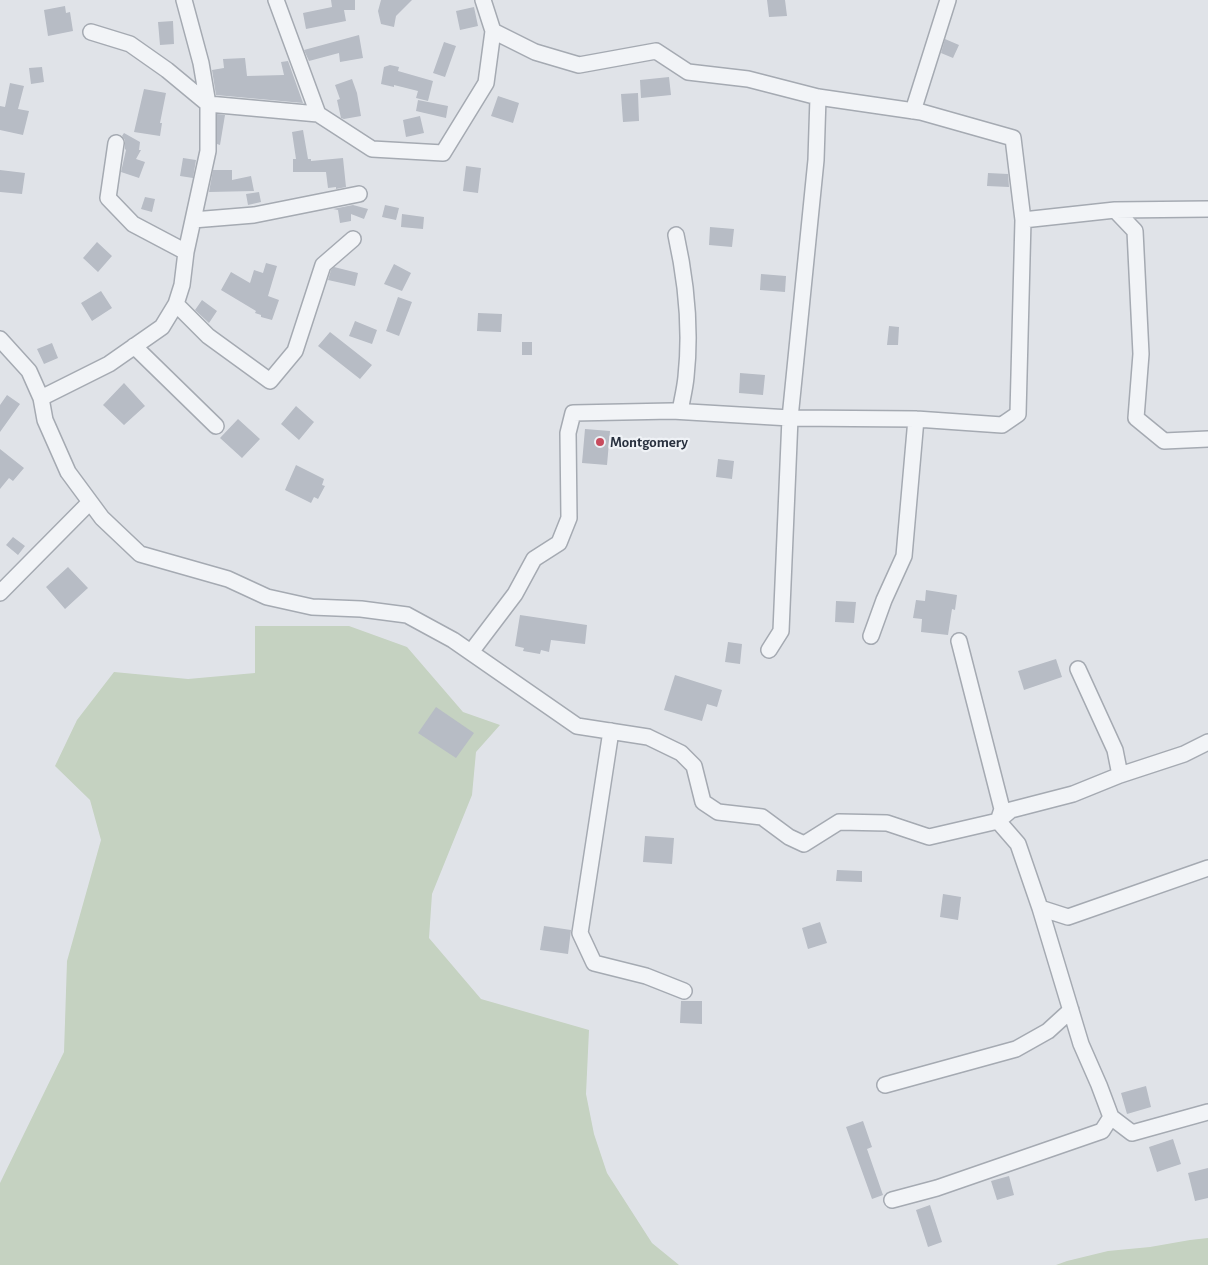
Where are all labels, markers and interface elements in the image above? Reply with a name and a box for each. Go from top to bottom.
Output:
place label: Montgomery [610,433,688,451]
marker: Montgomery [594,436,606,448]

